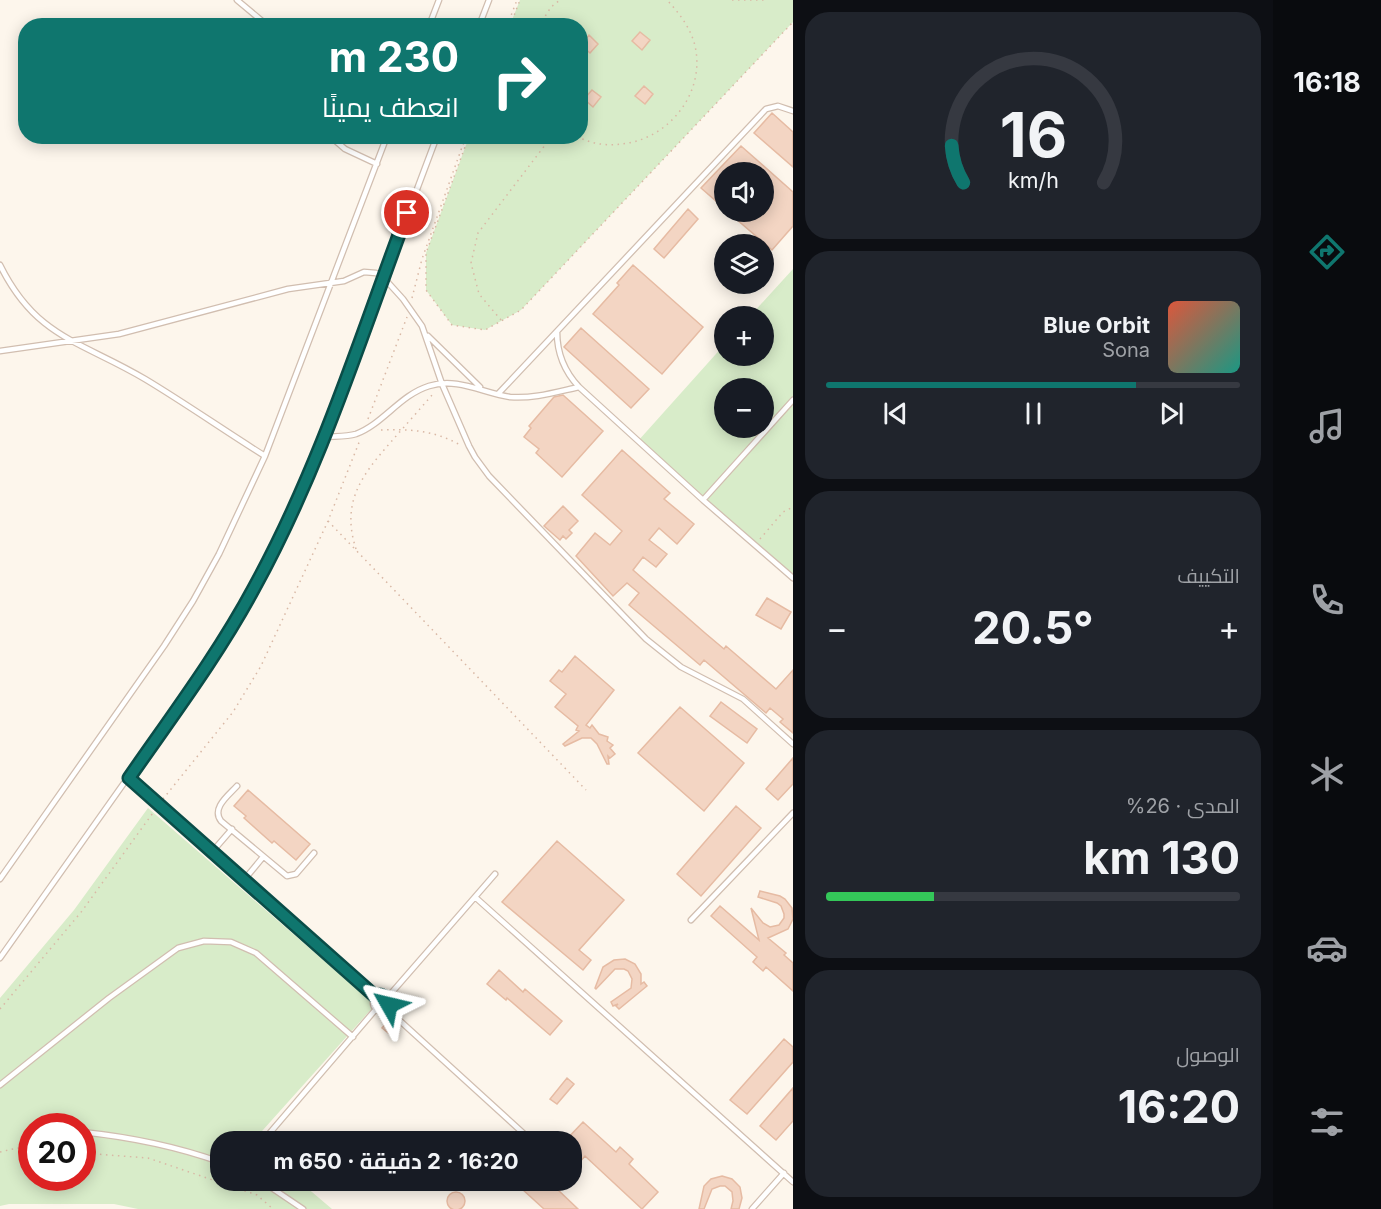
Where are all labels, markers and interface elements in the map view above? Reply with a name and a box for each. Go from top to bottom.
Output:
text: 230 m [329,31,459,82]
icon: right [480,42,558,120]
text: 16:18 [1293,66,1361,99]
text: انعطف يمينًا [322,91,459,124]
text: 16 [999,97,1067,172]
map controls [714,162,774,438]
button: sound [714,162,774,222]
text: km/h [1008,167,1058,193]
pin [381,187,432,238]
icon: arrive [390,196,423,229]
icon: directions [1306,231,1348,273]
button: layers [714,234,774,294]
button: + [714,306,774,366]
text: Blue Orbit [1043,312,1150,338]
text: Sona [1102,338,1150,362]
button: − [714,378,774,438]
icon: previous [879,397,912,430]
icon: pause [1017,397,1050,430]
icon: next [1155,397,1188,430]
icon: music [1306,405,1348,447]
text: التكييف [1177,564,1240,588]
icon: phone [1306,579,1348,621]
text: 20.5° [972,600,1094,655]
text: − [826,608,848,648]
text: + [1218,608,1240,648]
icon: climate [1306,753,1348,795]
text: المدى · 26% [1126,794,1240,818]
text: 130 km [1083,830,1240,885]
icon: car [1306,927,1348,969]
position arrow [357,973,421,1037]
text: الوصول [1176,1043,1240,1067]
text: 16:20 [1118,1079,1240,1134]
icon: filters [1306,1101,1348,1143]
speed limit sign: 20 [18,1113,96,1191]
text: 16:20 · 2 دقيقة · 650 m [273,1148,519,1174]

